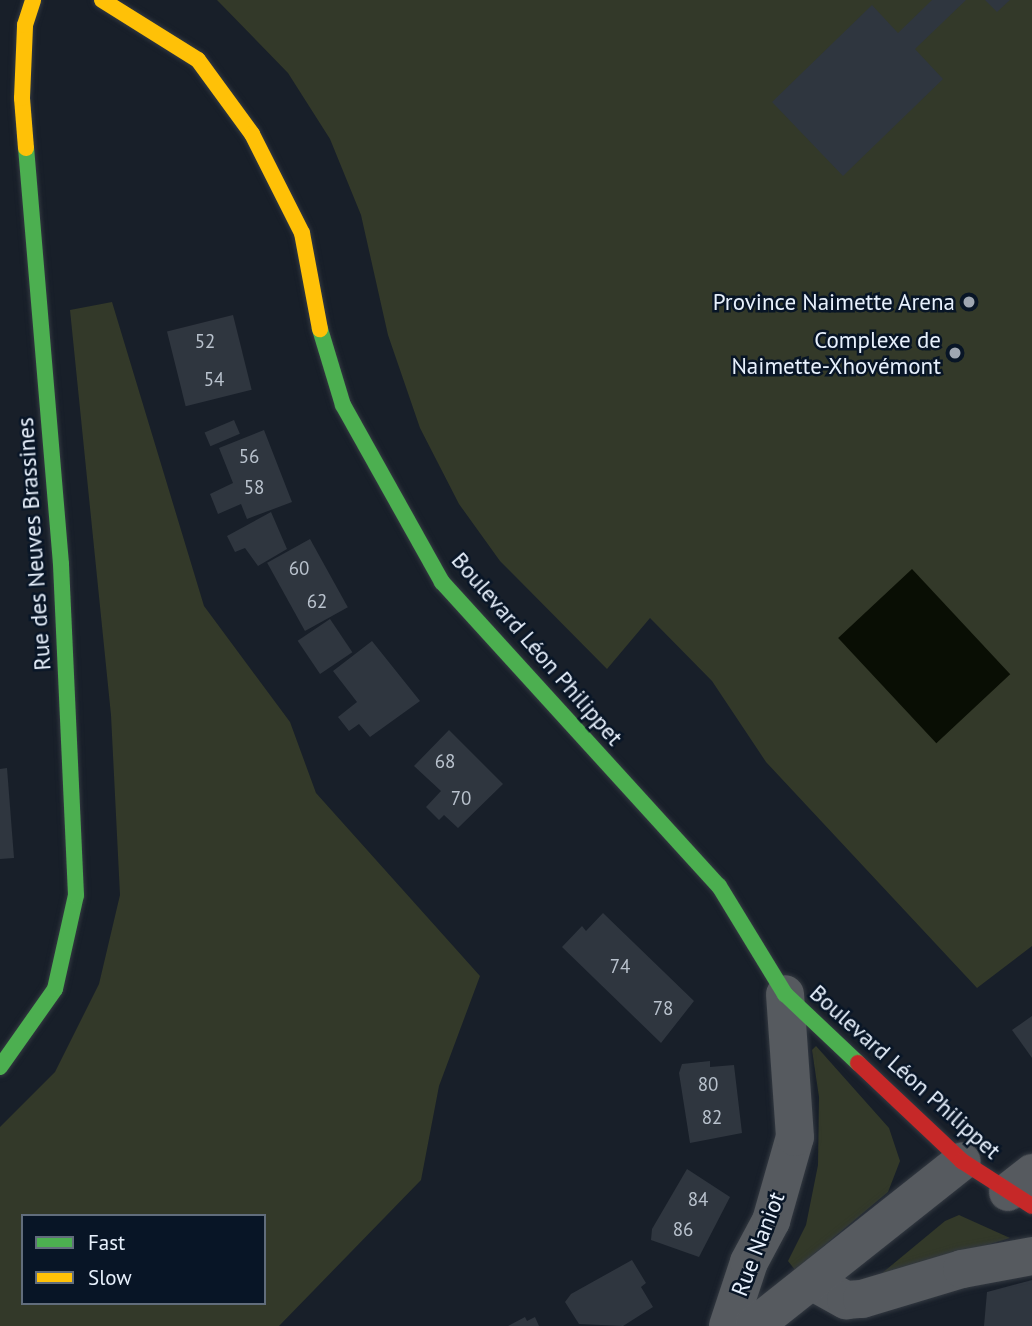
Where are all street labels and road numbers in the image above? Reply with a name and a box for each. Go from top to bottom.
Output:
street label: Rue des Neuves Brassines [11,417,57,671]
street label: Boulevard Léon Philippet [446,547,628,751]
street label: Boulevard Léon Philippet [804,979,1006,1165]
street label: Rue Naniot [726,1188,790,1300]

